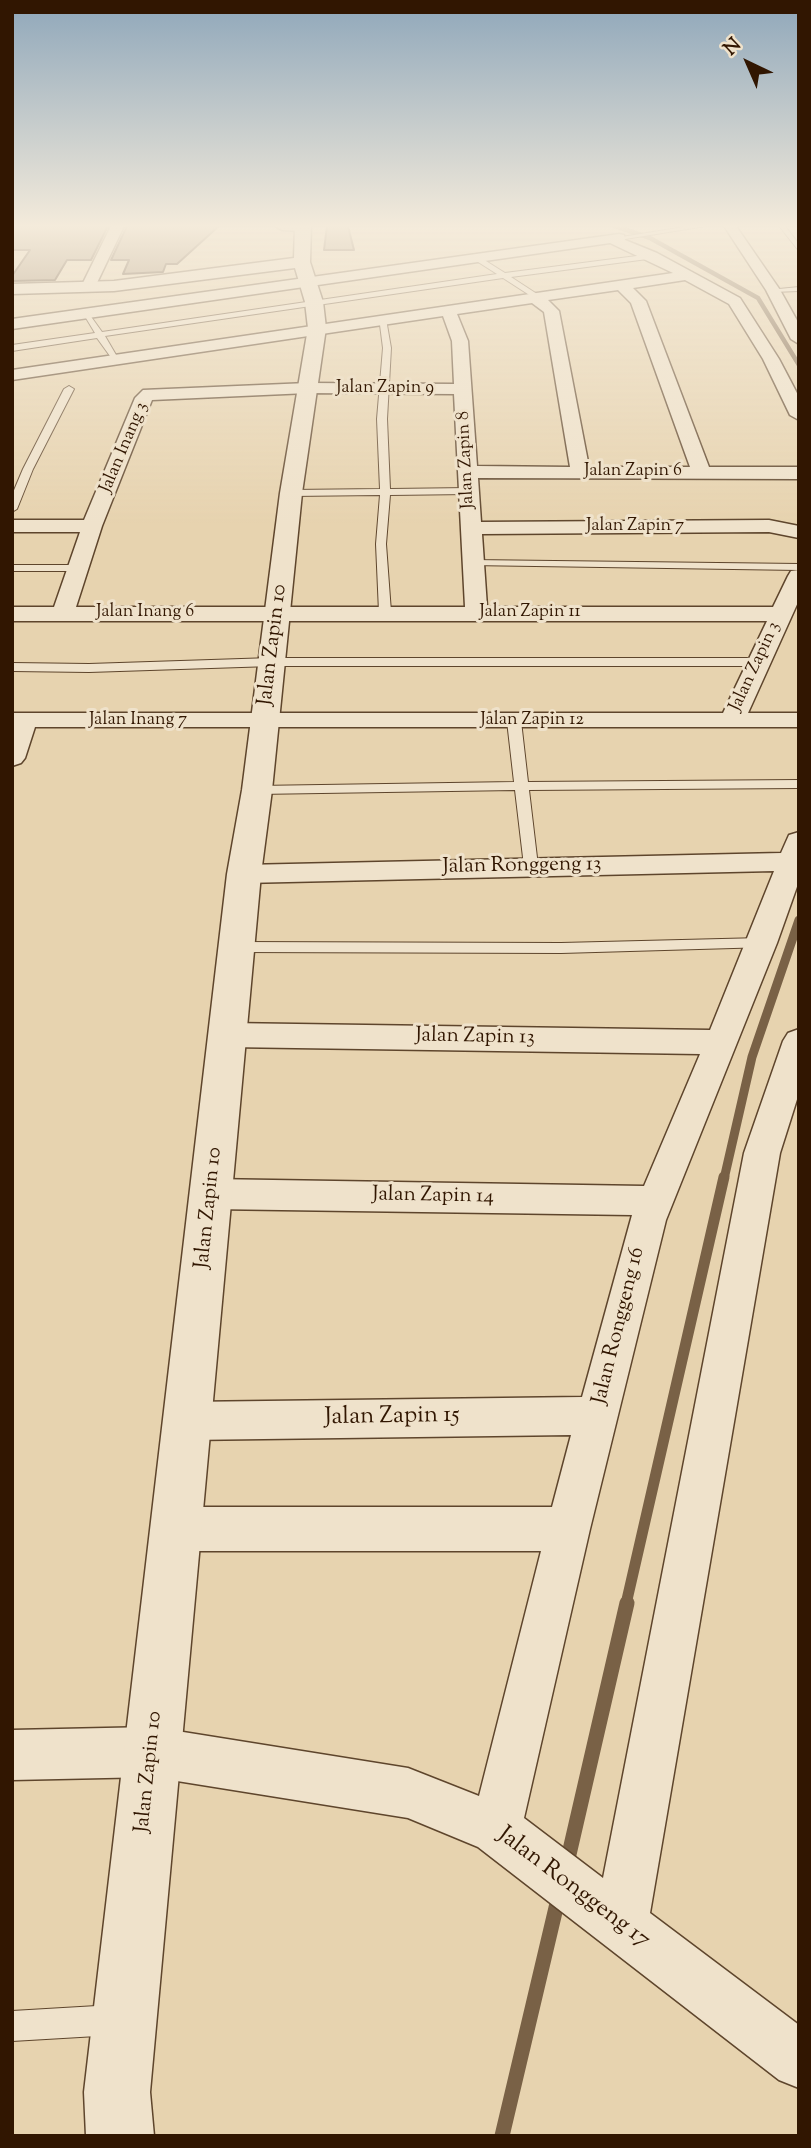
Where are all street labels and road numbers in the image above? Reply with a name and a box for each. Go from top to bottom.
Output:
street label: Jalan Zapin 9 [336,378,434,400]
street label: Jalan Inang 3 [96,399,154,497]
street label: Jalan Zapin 8 [454,410,480,510]
street label: Jalan Zapin 6 [584,461,682,483]
street label: Jalan Zapin 7 [586,516,684,538]
street label: Jalan Zapin 10 [254,583,294,707]
street label: Jalan Inang 6 [96,602,194,624]
street label: Jalan Zapin 11 [479,602,581,624]
street label: Jalan Zapin 3 [726,619,786,715]
street label: Jalan Inang 7 [89,710,187,732]
street label: Jalan Zapin 12 [480,710,584,732]
street label: Jalan Ronggeng 13 [442,853,602,881]
street label: Jalan Zapin 13 [415,1024,535,1052]
street label: Jalan Zapin 10 [191,1146,229,1270]
street label: Jalan Zapin 14 [372,1183,494,1211]
street label: Jalan Ronggeng 16 [588,1245,652,1407]
street label: Jalan Zapin 15 [324,1402,460,1434]
street label: Jalan Zapin 10 [131,1710,169,1834]
street label: Jalan Ronggeng 17 [491,1822,655,1956]

